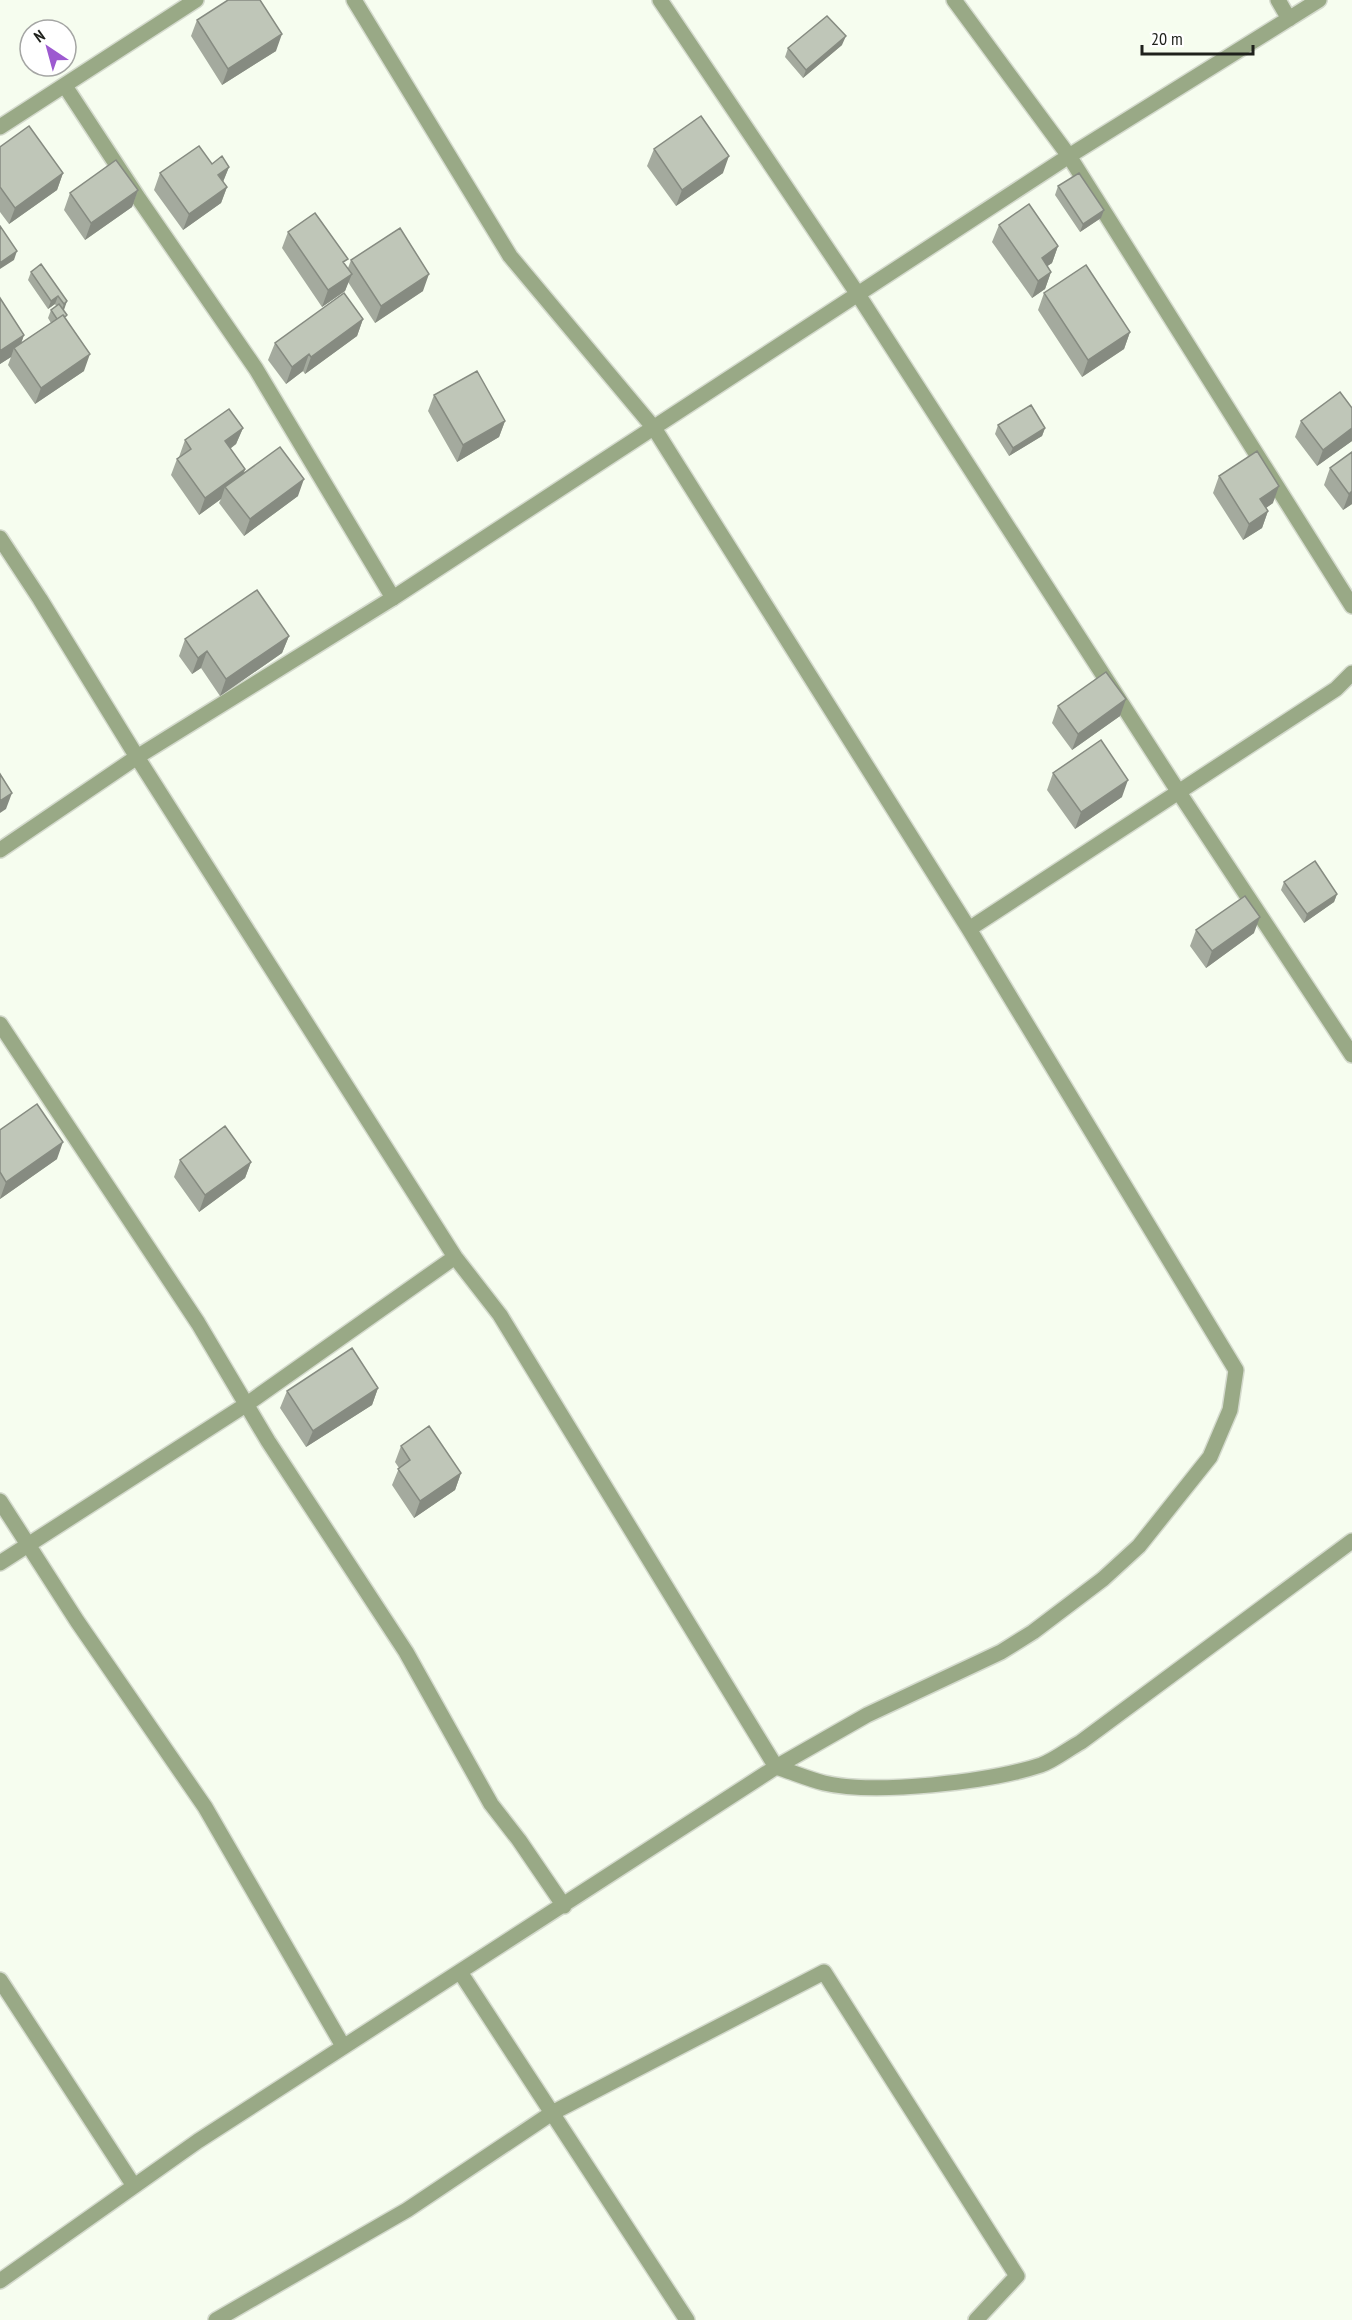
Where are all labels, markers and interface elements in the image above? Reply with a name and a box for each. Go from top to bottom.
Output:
north arrow [18,18,78,78]
scale bar [1142,18,1253,56]
text: N [30,25,49,46]
text: 20 m [1151,27,1183,50]

